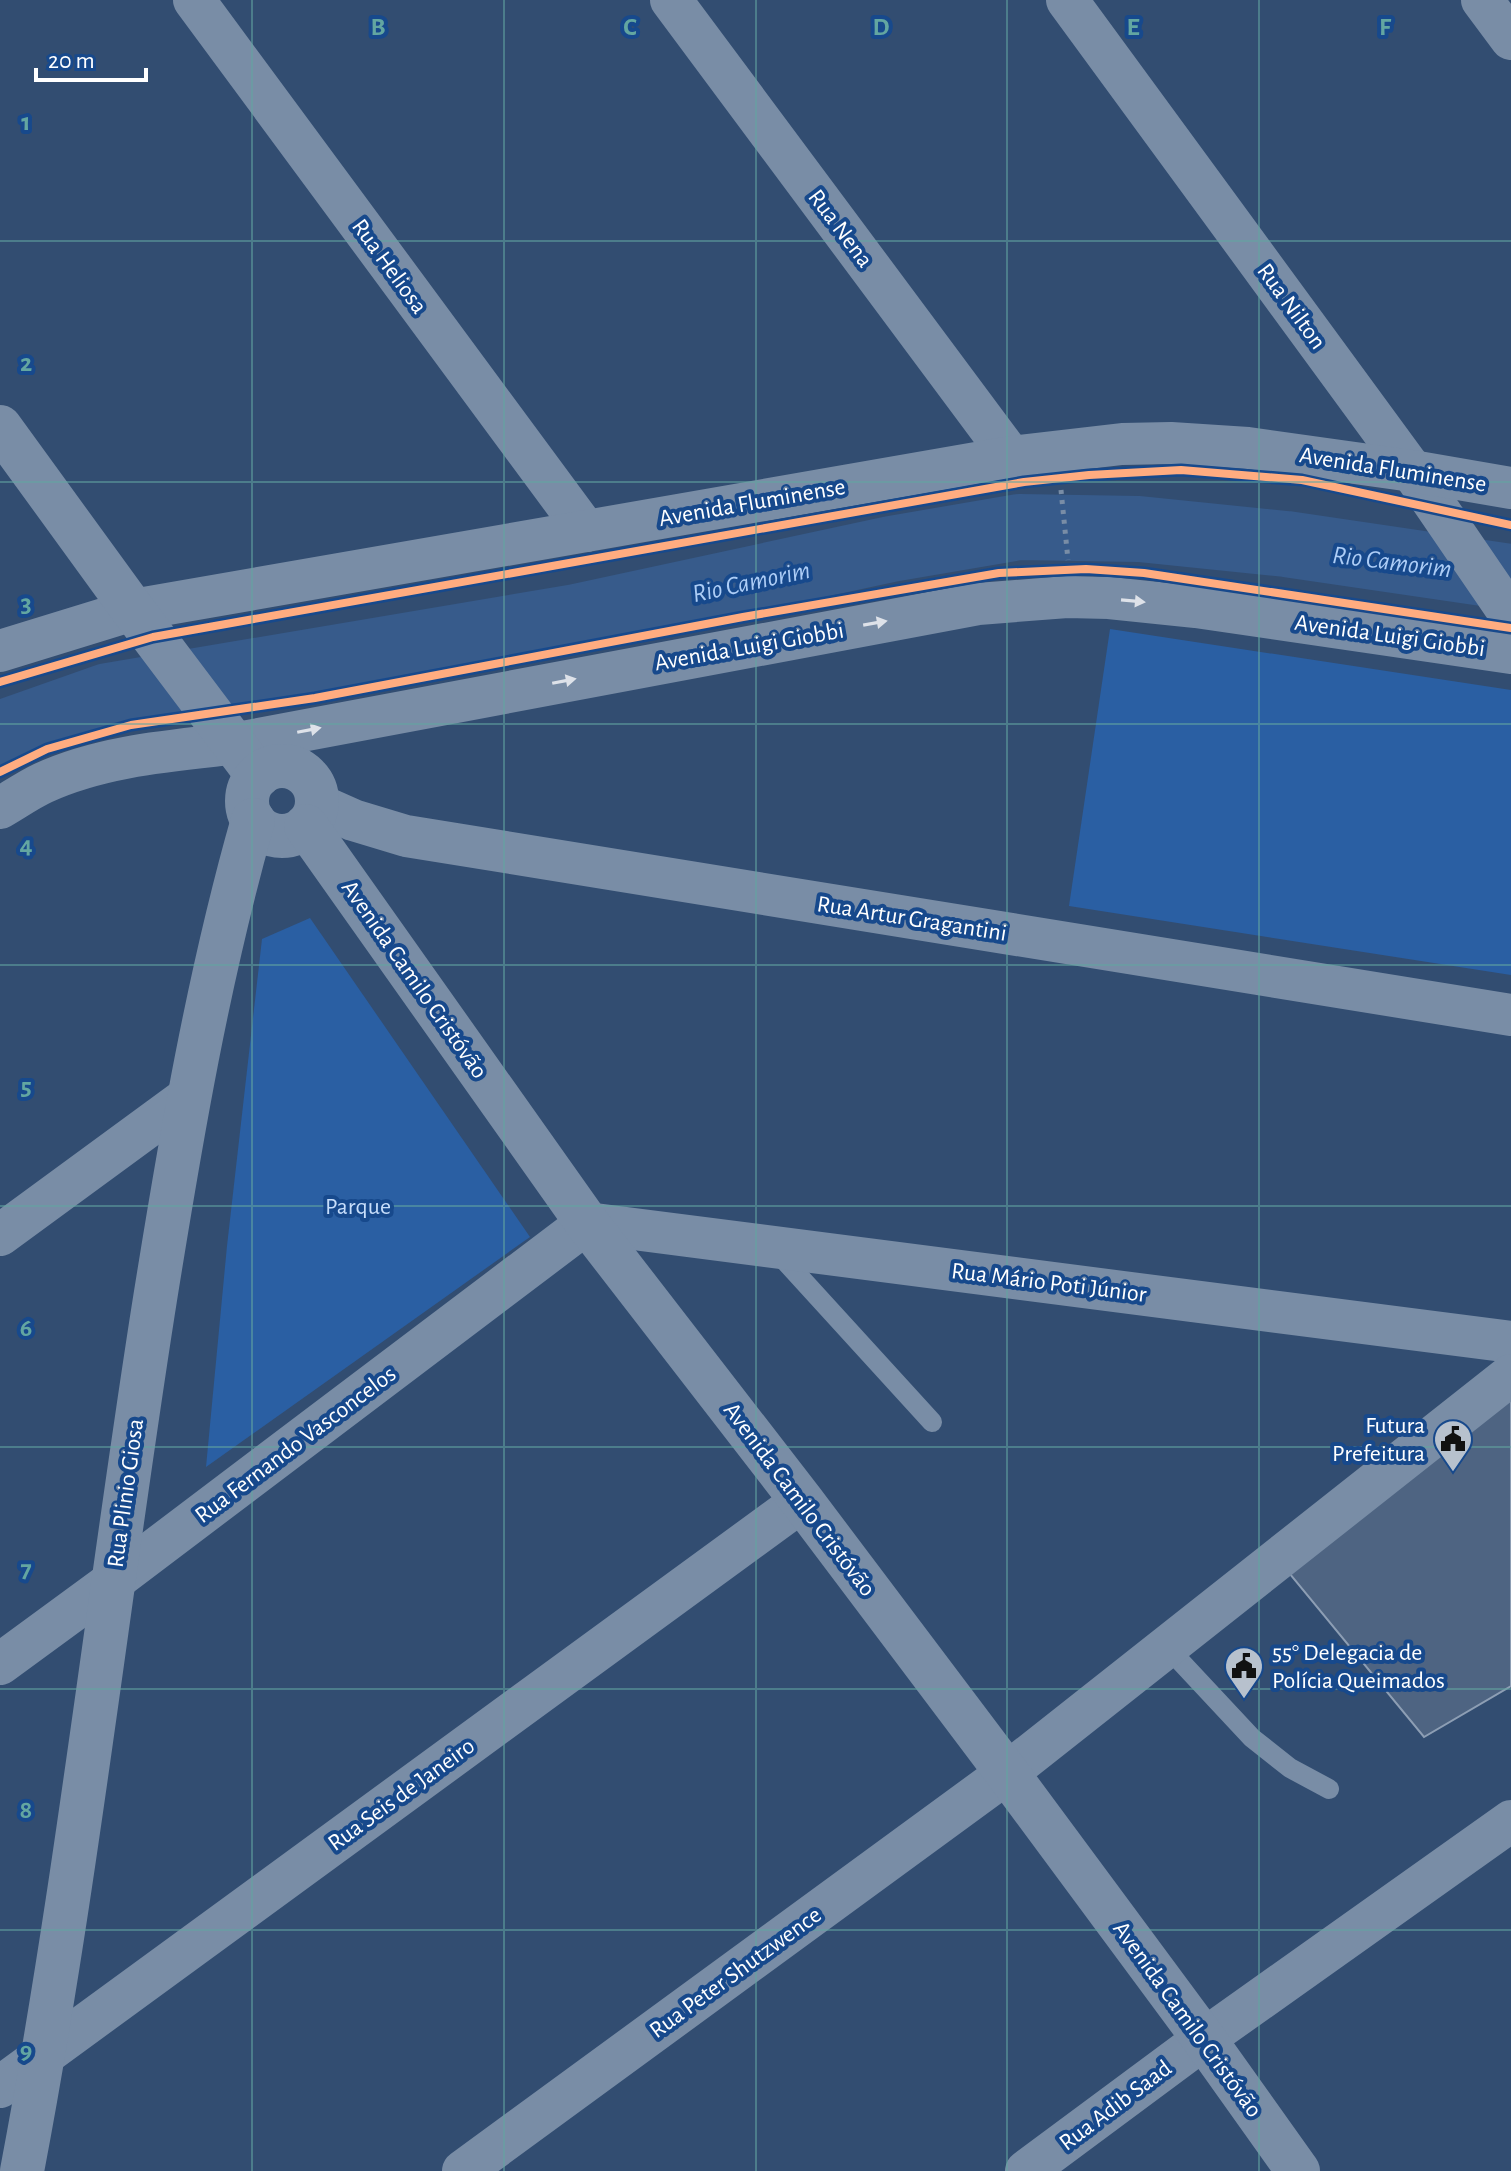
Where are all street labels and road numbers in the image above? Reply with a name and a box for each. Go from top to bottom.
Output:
street label: Rua Nena [803,185,877,272]
street label: Rua Heliosa [347,215,431,318]
street label: Rua Nilton [1252,259,1330,354]
street label: Avenida Fluminense [1298,443,1488,497]
street label: Avenida Fluminense [657,475,847,531]
street label: Avenida Luigi Giobbi [1293,611,1487,661]
street label: Avenida Luigi Giobbi [653,619,846,675]
street label: Avenida Camilo Cristóvão [337,876,492,1083]
street label: Rua Artur Gragantini [815,892,1008,946]
street label: Rua Mário Poti Júnior [950,1259,1148,1307]
street label: Rua Fernando Vasconcelos [191,1362,400,1528]
street label: Avenida Camilo Cristóvão [719,1398,880,1601]
street label: Rua Plinio Giosa [104,1417,148,1569]
street label: Rua Seis de Janeiro [324,1734,479,1856]
street label: Rua Peter Shutzwence [645,1903,826,2043]
street label: Avenida Camilo Cristóvão [1108,1917,1266,2122]
street label: Rua Adib Saad [1055,2056,1176,2156]

